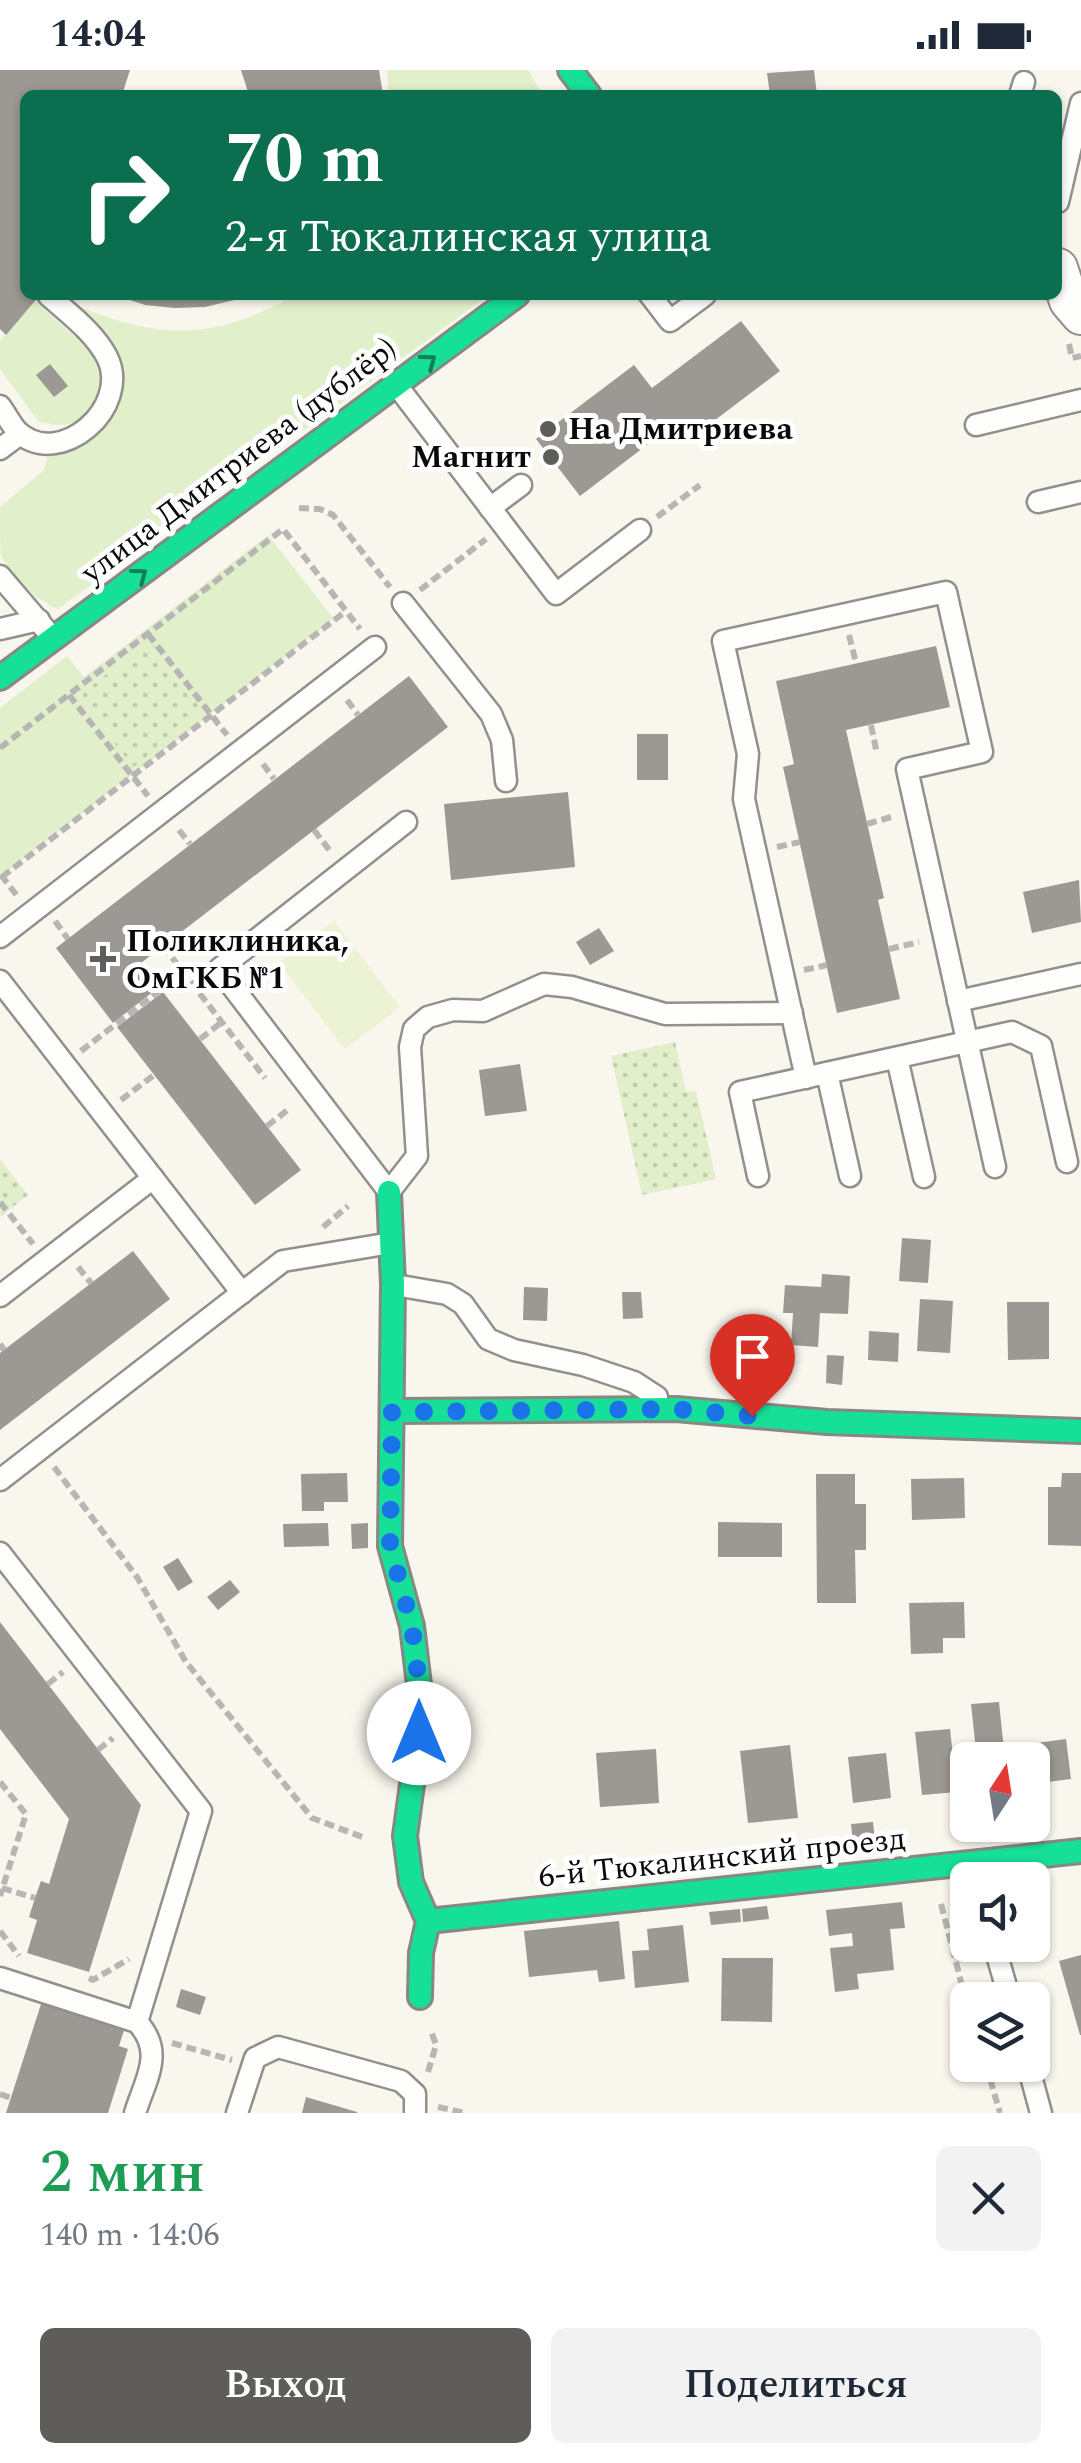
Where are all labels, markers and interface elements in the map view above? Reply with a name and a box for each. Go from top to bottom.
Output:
text: 14:04 [50,6,145,64]
text: 70 m [225,107,384,213]
icon: right [60,130,190,260]
text: 2-я Тюкалинская улица [225,203,711,272]
street label: улица Дмитриева (дублёр) [70,326,407,597]
one-way arrow [418,355,436,372]
place label: На Дмитриева [568,405,793,454]
marker: На Дмитриева [537,418,559,440]
place label: Магнит [411,433,531,482]
marker: Магнит [540,446,562,468]
one-way arrow [129,570,147,587]
place label: Поликлиника, ОмГКБ №1 [126,917,349,1003]
marker: Поликлиника, ОмГКБ №1 [90,946,116,972]
pin [710,1314,795,1417]
icon: arrive [725,1329,780,1384]
position arrow [367,1681,471,1785]
north arrow [950,1742,1050,1842]
map controls [950,1742,1050,2082]
street label: 6-й Тюкалинский проезд [536,1814,908,1902]
button: sound [950,1862,1050,1962]
button: layers [950,1982,1050,2082]
text: 2 мин [40,2127,205,2219]
button: close [936,2146,1041,2251]
text: 140 m · 14:06 [40,2211,220,2260]
button: Выход [40,2328,531,2443]
button: Поделиться [551,2328,1041,2443]

